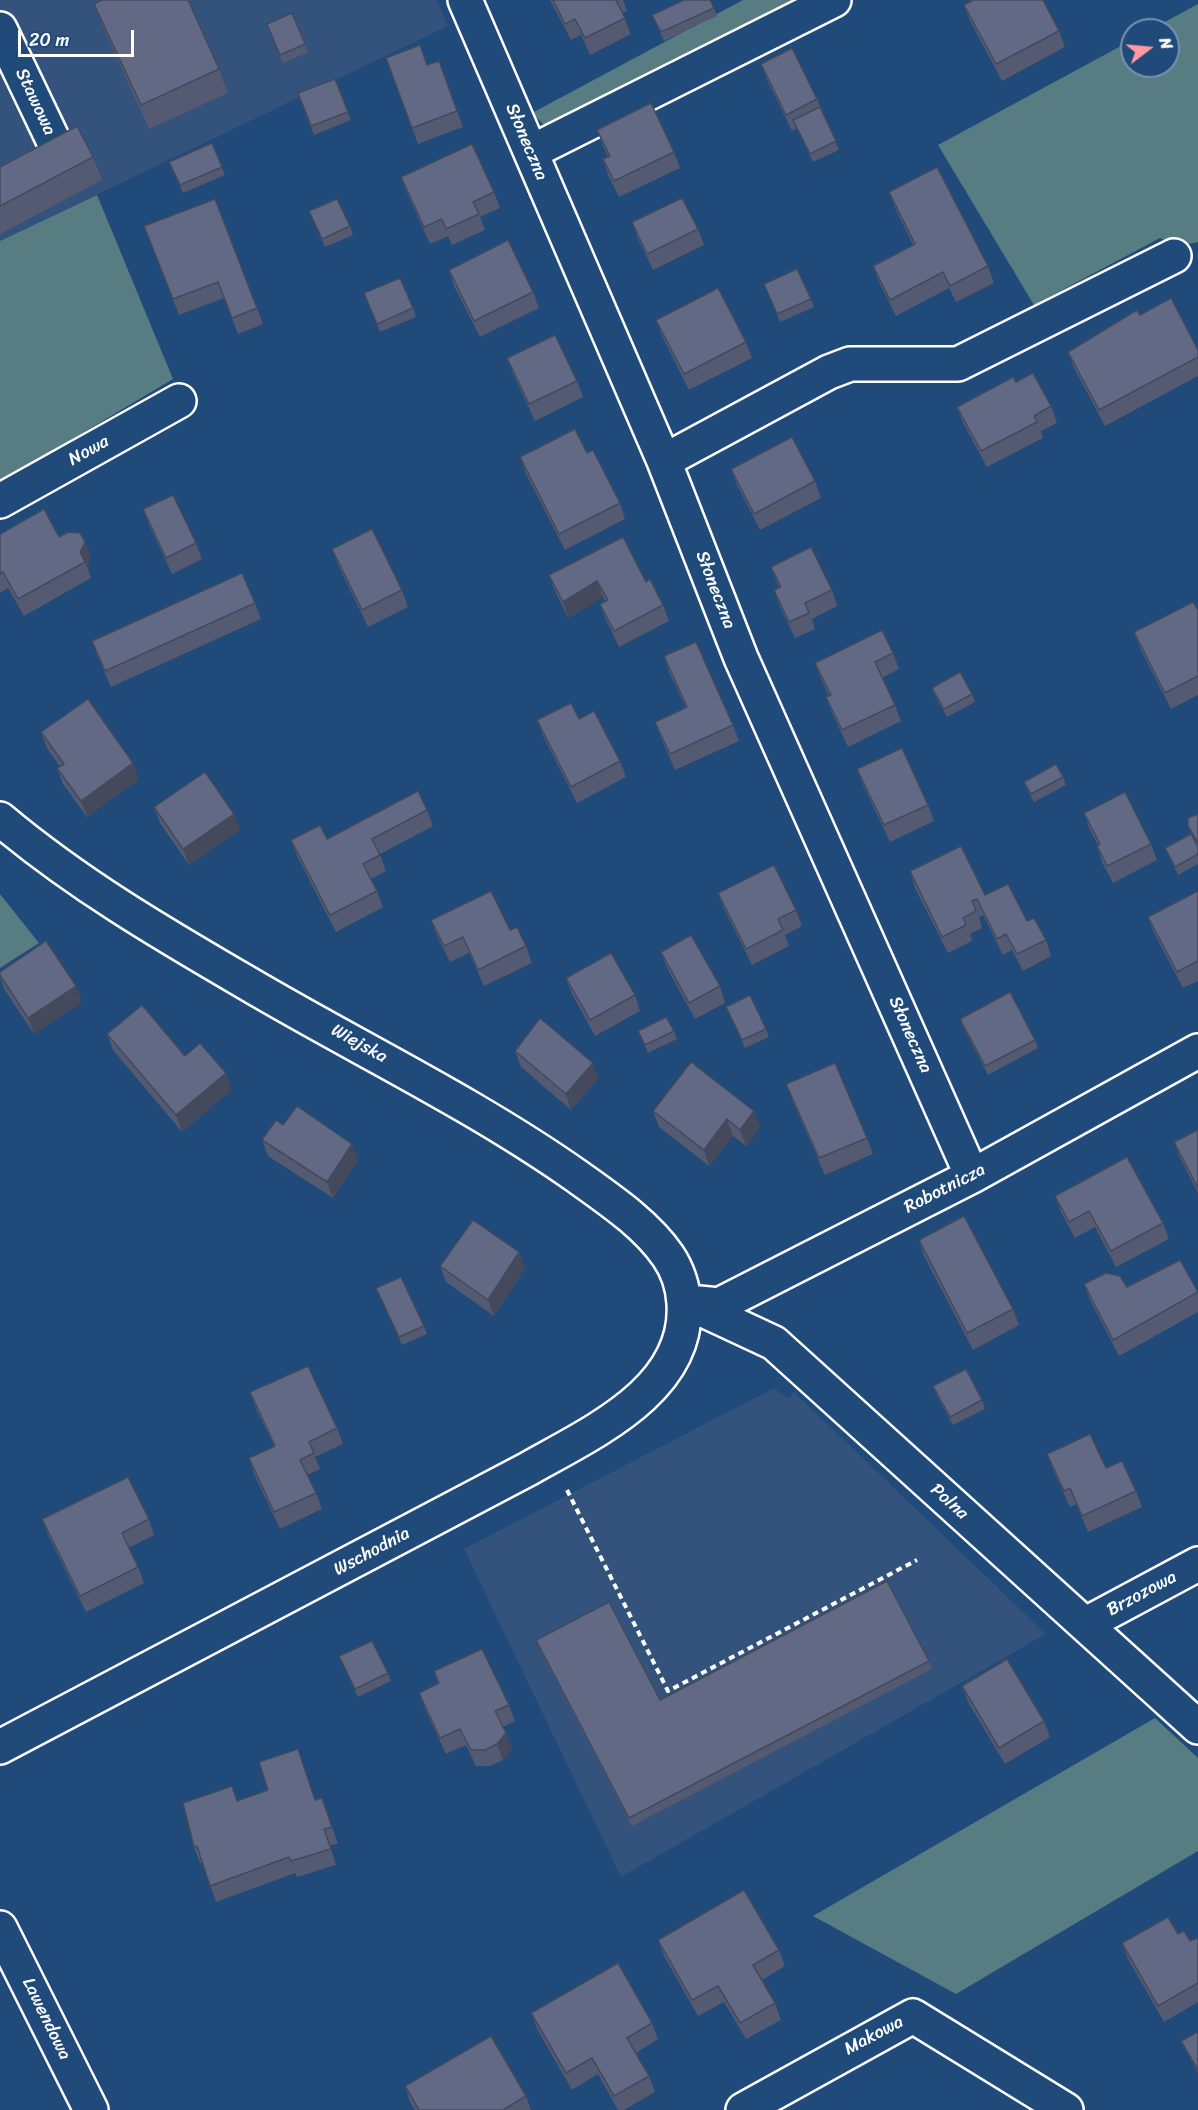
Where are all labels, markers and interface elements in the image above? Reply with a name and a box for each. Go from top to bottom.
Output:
scale bar [21,18,136,56]
north arrow [1120,18,1180,78]
text: 20 m [29,24,69,56]
text: N [1150,34,1181,53]
street label: Stawowa [10,65,60,139]
street label: Słoneczna [500,100,552,184]
street label: Nowa [65,431,113,471]
street label: Słoneczna [690,548,740,632]
street label: Słoneczna [884,993,936,1077]
street label: Wiejska [327,1020,391,1068]
street label: Robotnicza [901,1159,989,1219]
street label: Polna [925,1479,973,1525]
street label: Wschodnia [330,1523,414,1581]
street label: Brzozowa [1104,1567,1180,1621]
street label: Lawendowa [17,1974,75,2064]
street label: Makowa [841,2011,907,2061]

